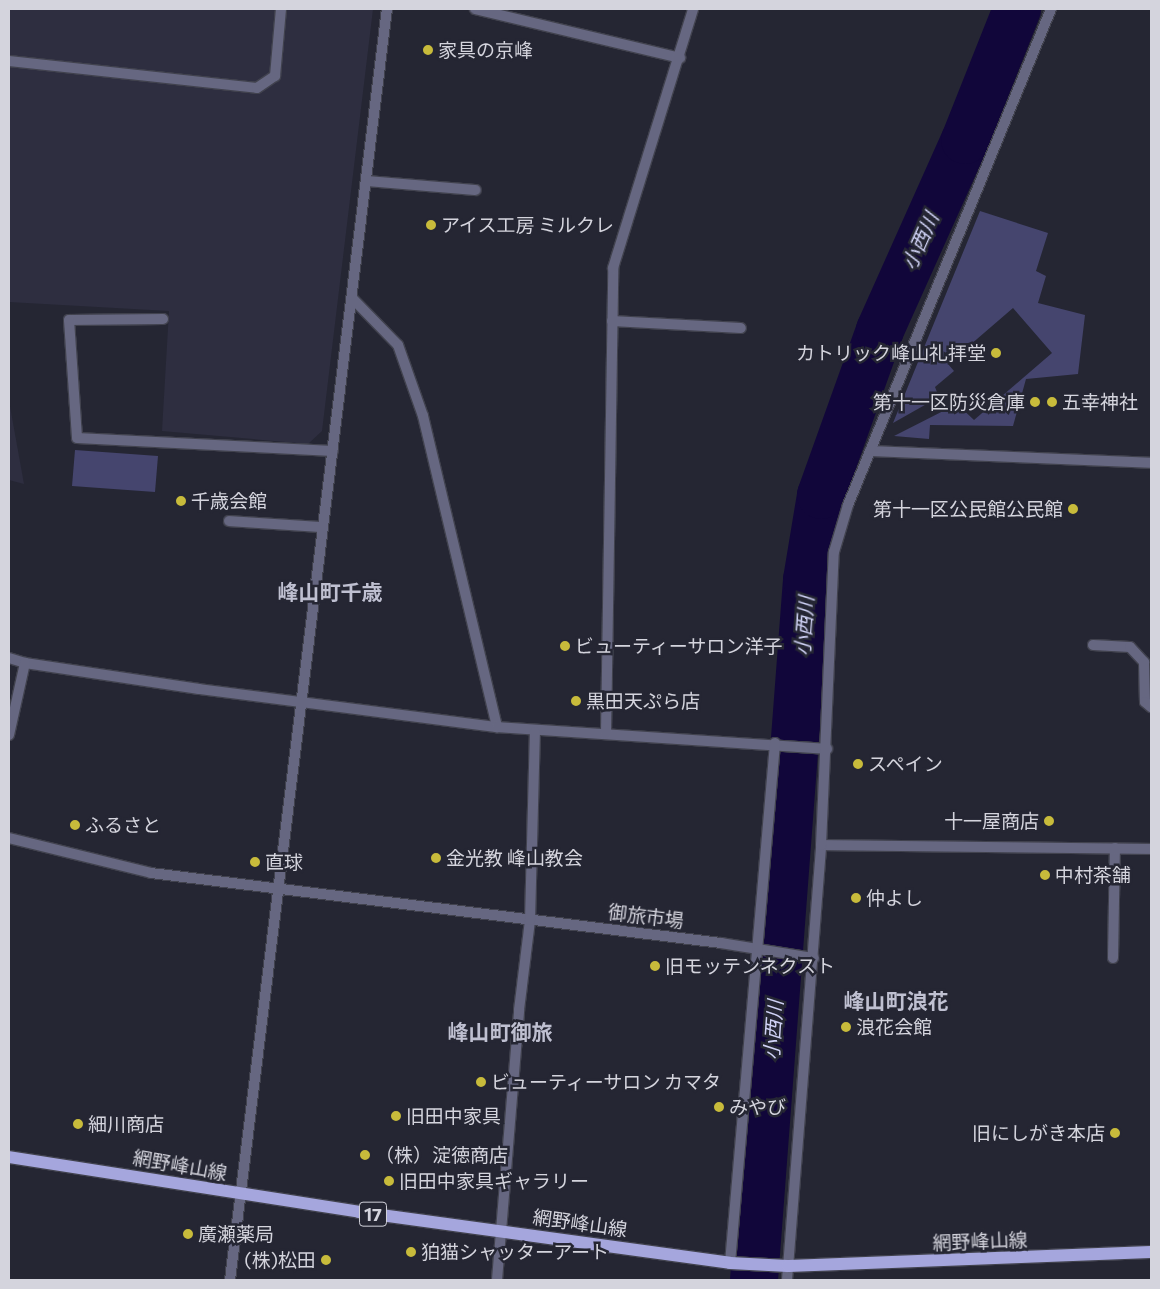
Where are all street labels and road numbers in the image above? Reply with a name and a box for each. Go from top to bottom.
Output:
street label: 御旅市場 [607,900,685,932]
street label: 網野峰山線 [131,1146,229,1184]
road number: 17 [358,1198,388,1230]
street label: 網野峰山線 [531,1205,629,1241]
street label: 網野峰山線 [932,1228,1028,1254]

